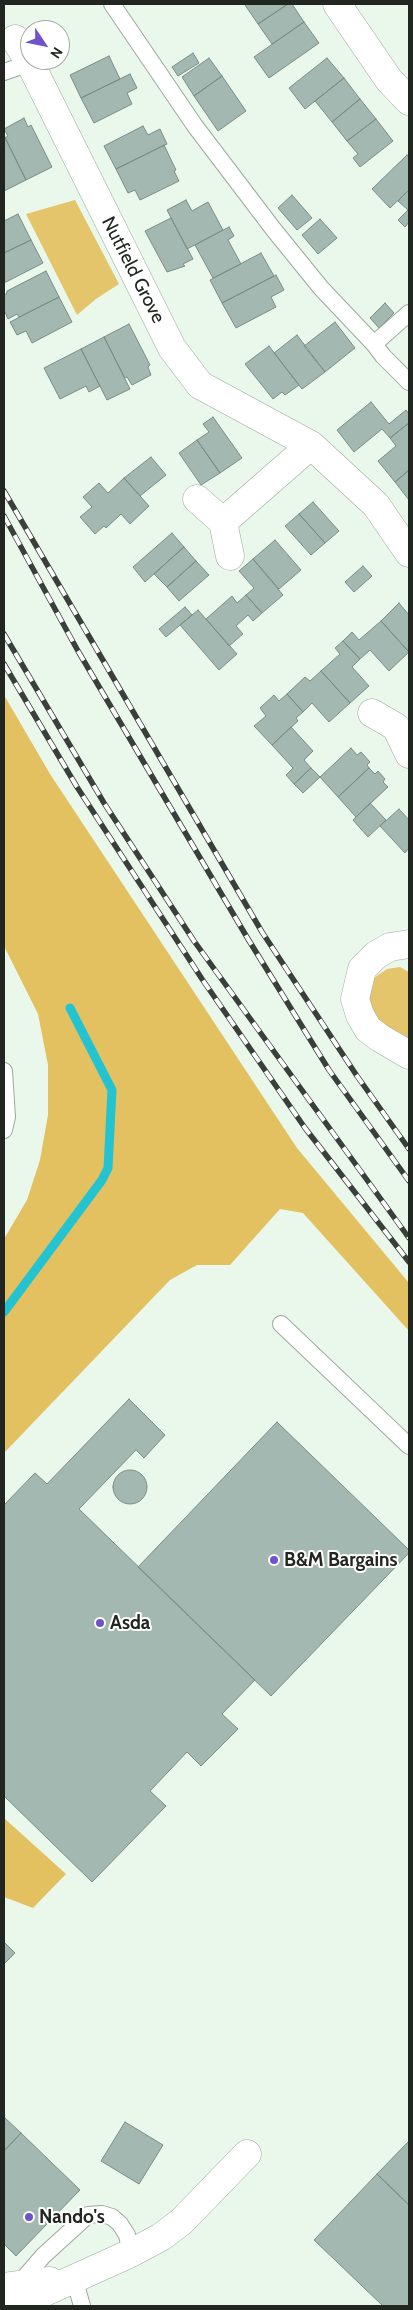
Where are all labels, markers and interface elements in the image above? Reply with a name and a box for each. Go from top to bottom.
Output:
north arrow [20,20,70,70]
text: N [46,44,67,62]
street label: Nutfield Grove [96,213,170,327]
place label: B&M Bargains [284,1549,398,1571]
marker: B&M Bargains [268,1554,280,1566]
place label: Asda [110,1612,150,1634]
marker: Asda [94,1617,106,1629]
place label: Nando's [39,2206,105,2228]
marker: Nando's [23,2211,35,2223]

